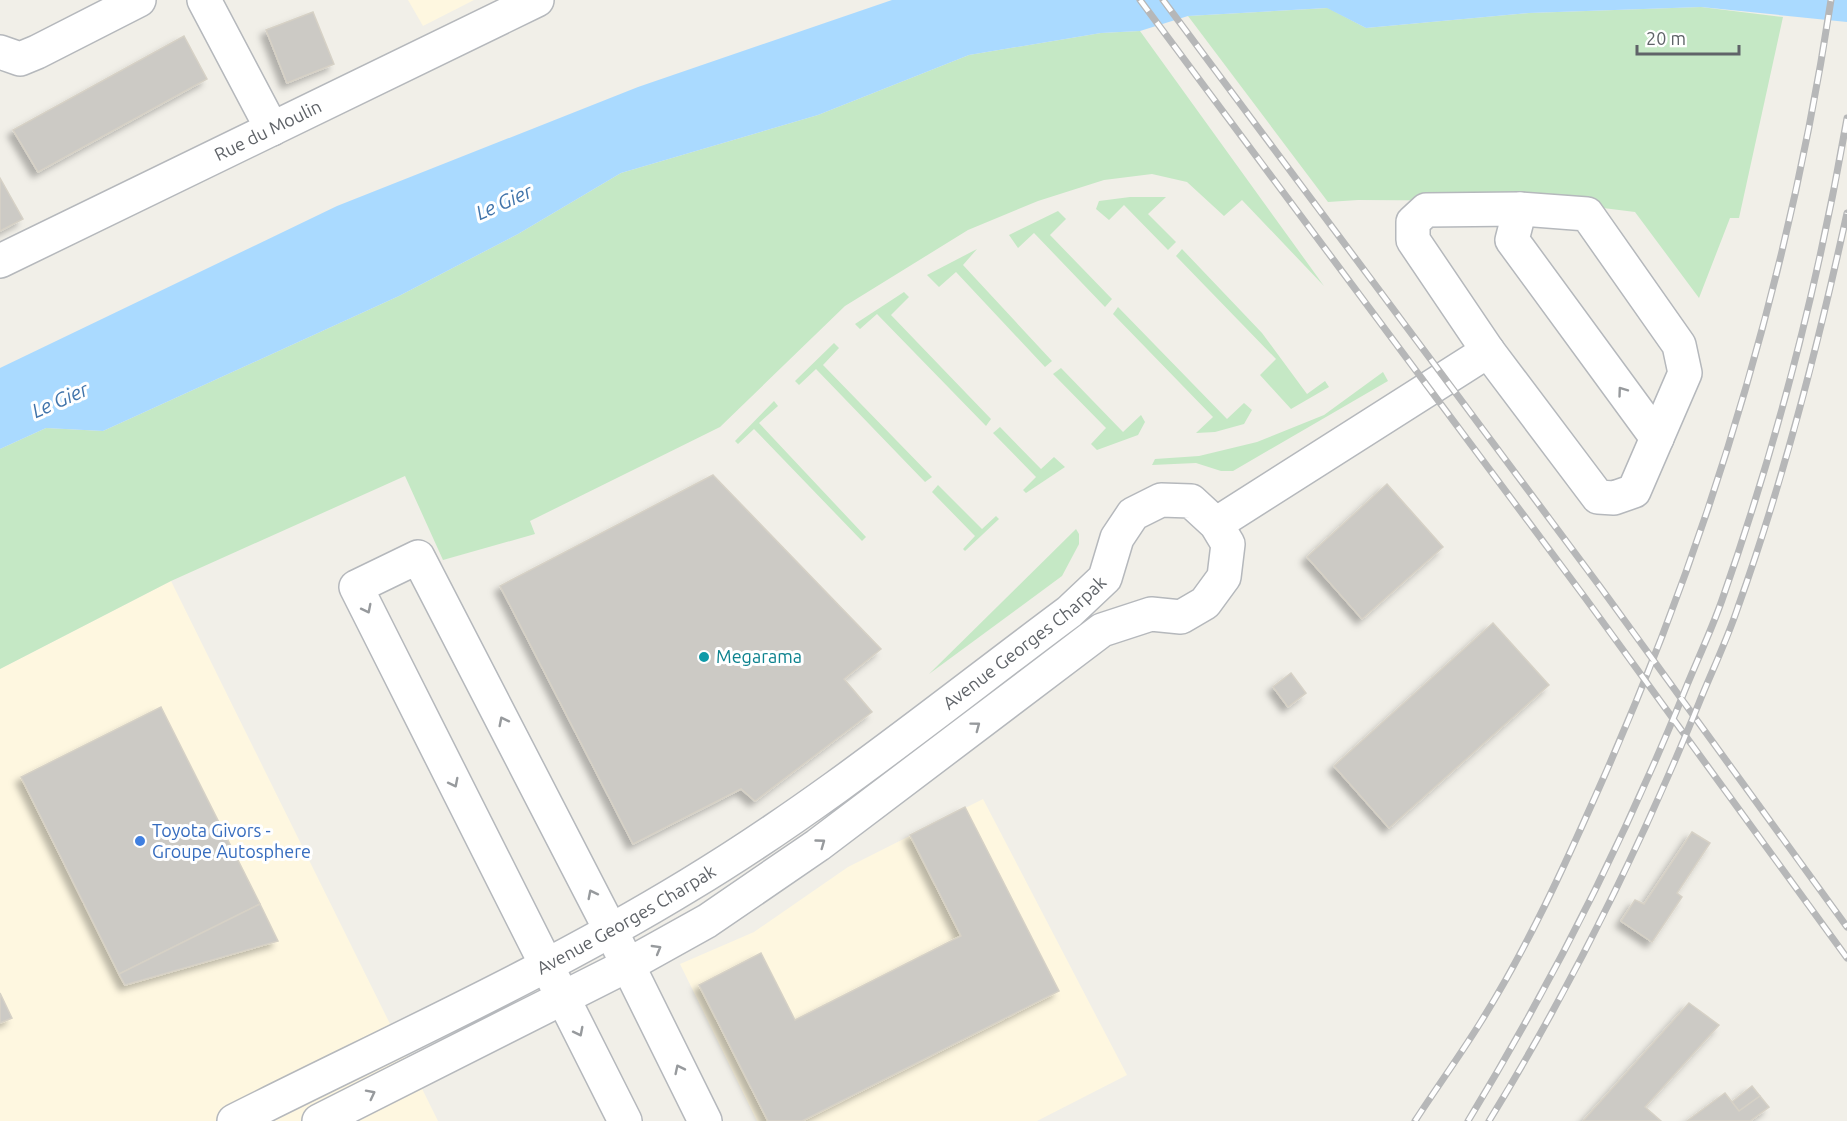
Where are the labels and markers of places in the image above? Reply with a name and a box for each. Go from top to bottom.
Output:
place label: Megarama [716,646,802,666]
marker: Megarama [697,650,711,664]
place label: Toyota Givors - Groupe Autosphere [152,820,311,861]
marker: Toyota Givors - Groupe Autosphere [133,834,147,848]

